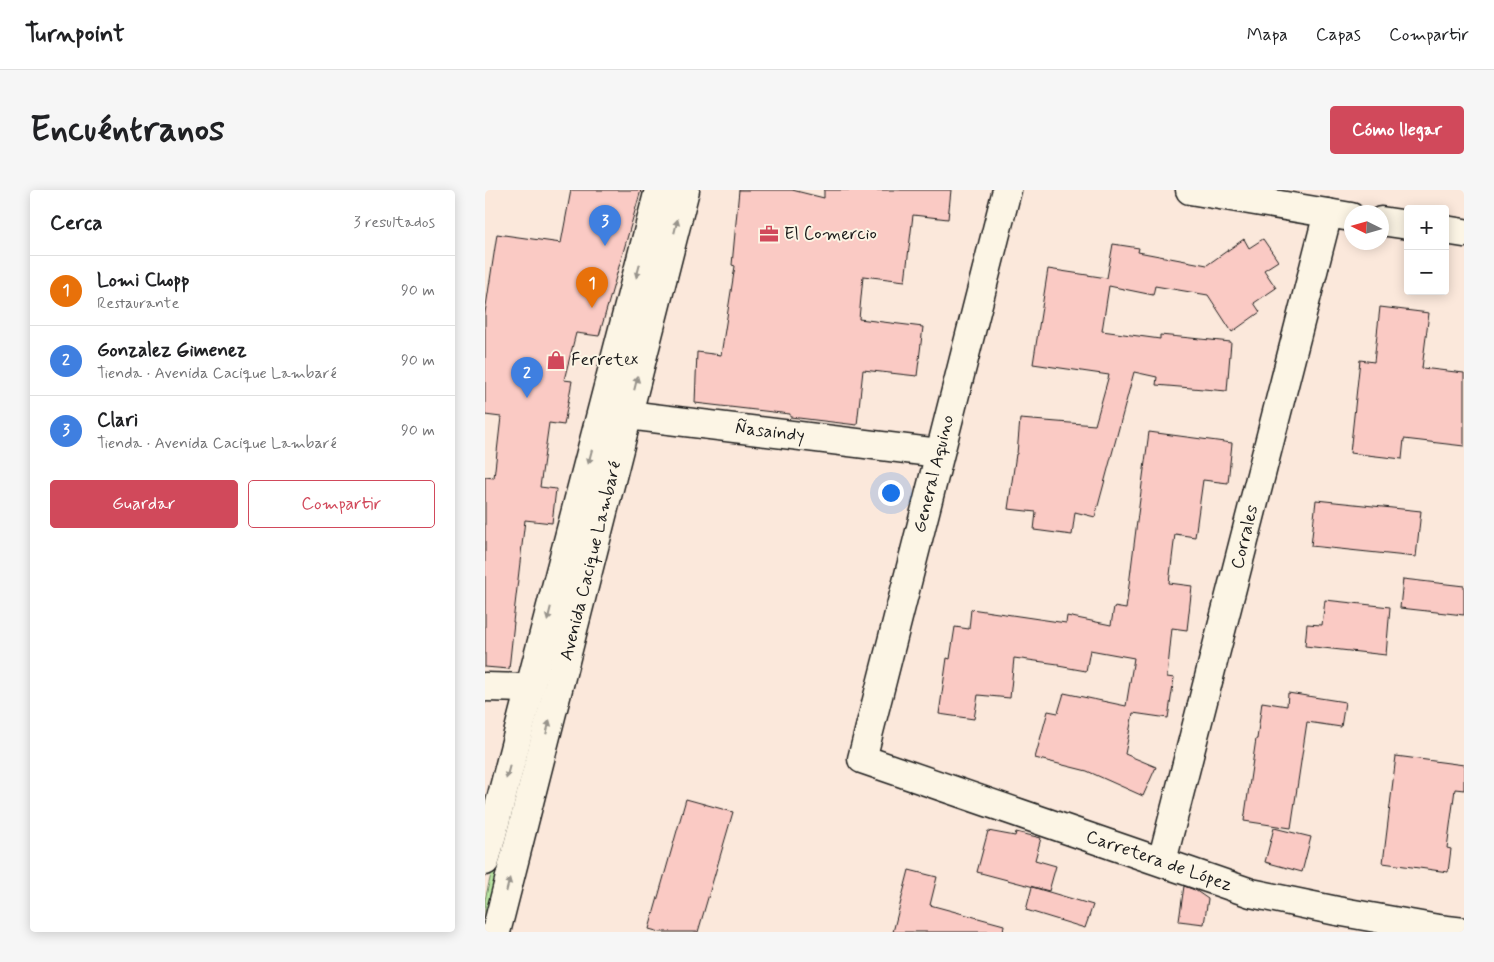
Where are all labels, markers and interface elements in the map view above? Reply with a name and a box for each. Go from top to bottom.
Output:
text: Turnpoint [25,19,125,50]
text: Mapa [1247,23,1288,47]
text: Capas [1316,23,1361,47]
text: Compartir [1389,23,1469,47]
button: Cómo llegar [1330,106,1464,154]
text: Encuéntranos [30,107,225,153]
pin: 3 [589,205,621,246]
north arrow [1344,205,1389,250]
map controls [1404,205,1449,295]
button: + [1404,205,1449,250]
text: Cerca [50,209,103,237]
text: 3 resultados [354,212,435,233]
one-way arrow [672,218,680,233]
place label: El Comercio [784,222,877,246]
office icon: El Comercio [758,223,780,245]
button: − [1404,250,1449,295]
one-way arrow [634,264,642,279]
pin: 1 [576,267,608,308]
text: Lomi Chopp [97,268,189,293]
text: 1 [62,280,70,301]
text: 90 m [401,280,435,301]
text: Restaurante [97,293,179,314]
text: Gonzalez Gimenez [97,338,247,363]
place label: Ferretex [571,348,639,372]
shop icon: Ferretex [545,349,567,371]
text: 2 [62,350,70,371]
text: 90 m [401,350,435,371]
pin: 2 [511,357,543,398]
text: Tienda · Avenida Cacique Lambaré [97,363,337,384]
one-way arrow [632,376,640,391]
text: Clari [97,408,138,433]
street label: General Aquino [908,413,960,535]
street label: Ñasaindy [734,416,806,448]
text: 3 [62,420,70,441]
text: 90 m [401,420,435,441]
text: Tienda · Avenida Cacique Lambaré [97,433,337,454]
one-way arrow [585,449,593,464]
street label: Avenida Cacique Lambaré [555,459,627,663]
button: Guardar [50,480,238,528]
button: Compartir [248,480,435,528]
your location [878,480,904,506]
street label: Corrales [1225,502,1265,572]
one-way arrow [545,607,553,622]
one-way arrow [545,720,553,735]
one-way arrow [504,764,512,779]
street label: Carretera de López [1083,825,1236,897]
one-way arrow [505,877,513,892]

